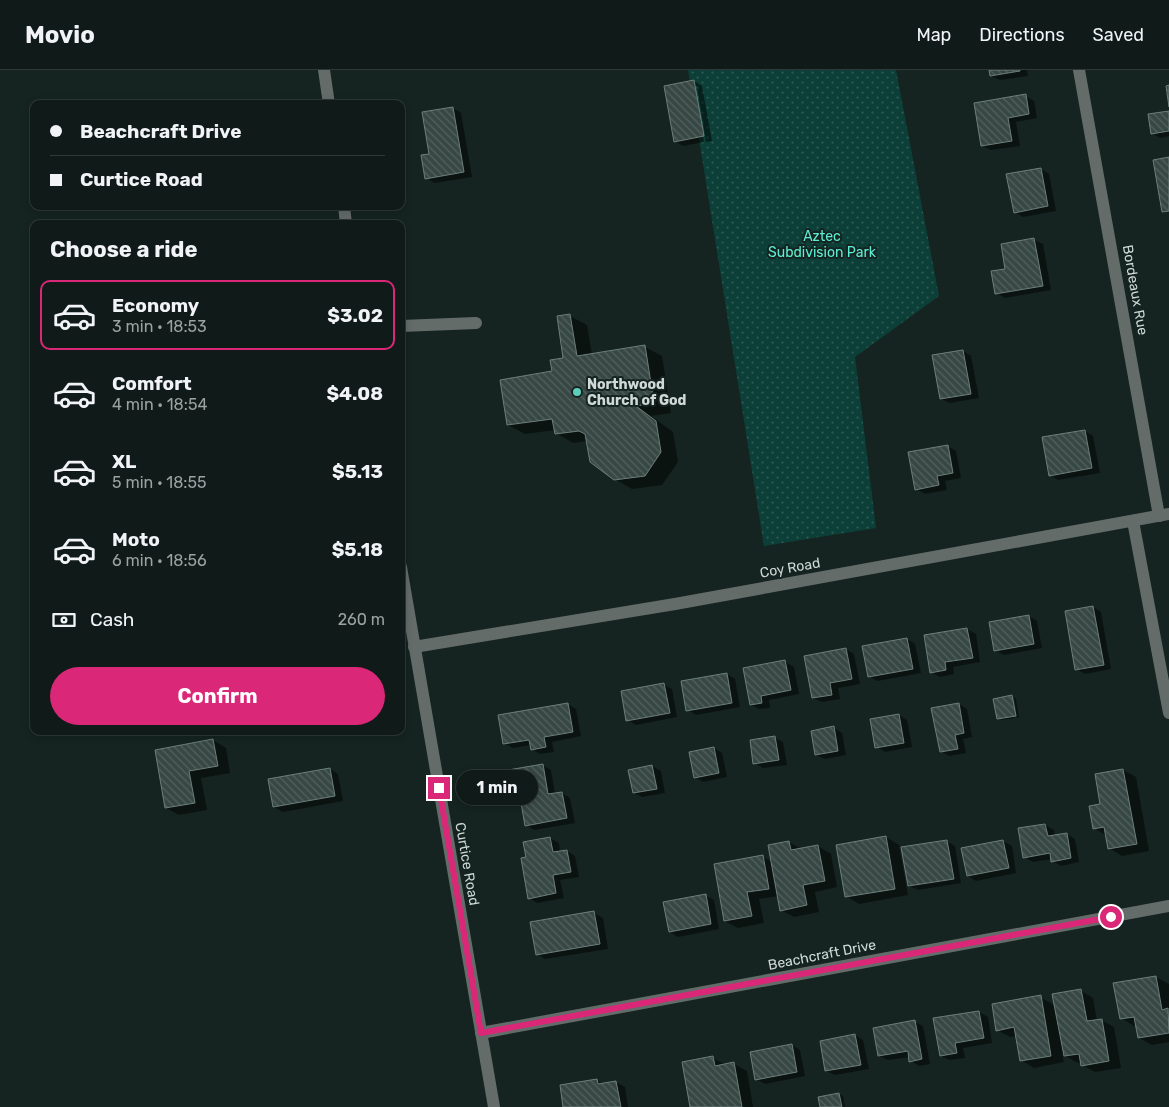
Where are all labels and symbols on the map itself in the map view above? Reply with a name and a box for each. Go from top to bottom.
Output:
park label: Aztec Subdivision Park [768,228,877,261]
street label: Bordeaux Rue [1119,244,1151,337]
place label: Northwood Church of God [587,376,687,409]
marker: Northwood Church of God [571,386,583,398]
street label: Coy Road [758,554,822,582]
callout: 1 min [456,770,539,806]
route end [428,777,450,799]
street label: Curtice Road [451,821,483,907]
route start [1100,906,1122,928]
street label: Beachcraft Drive [767,936,878,974]

